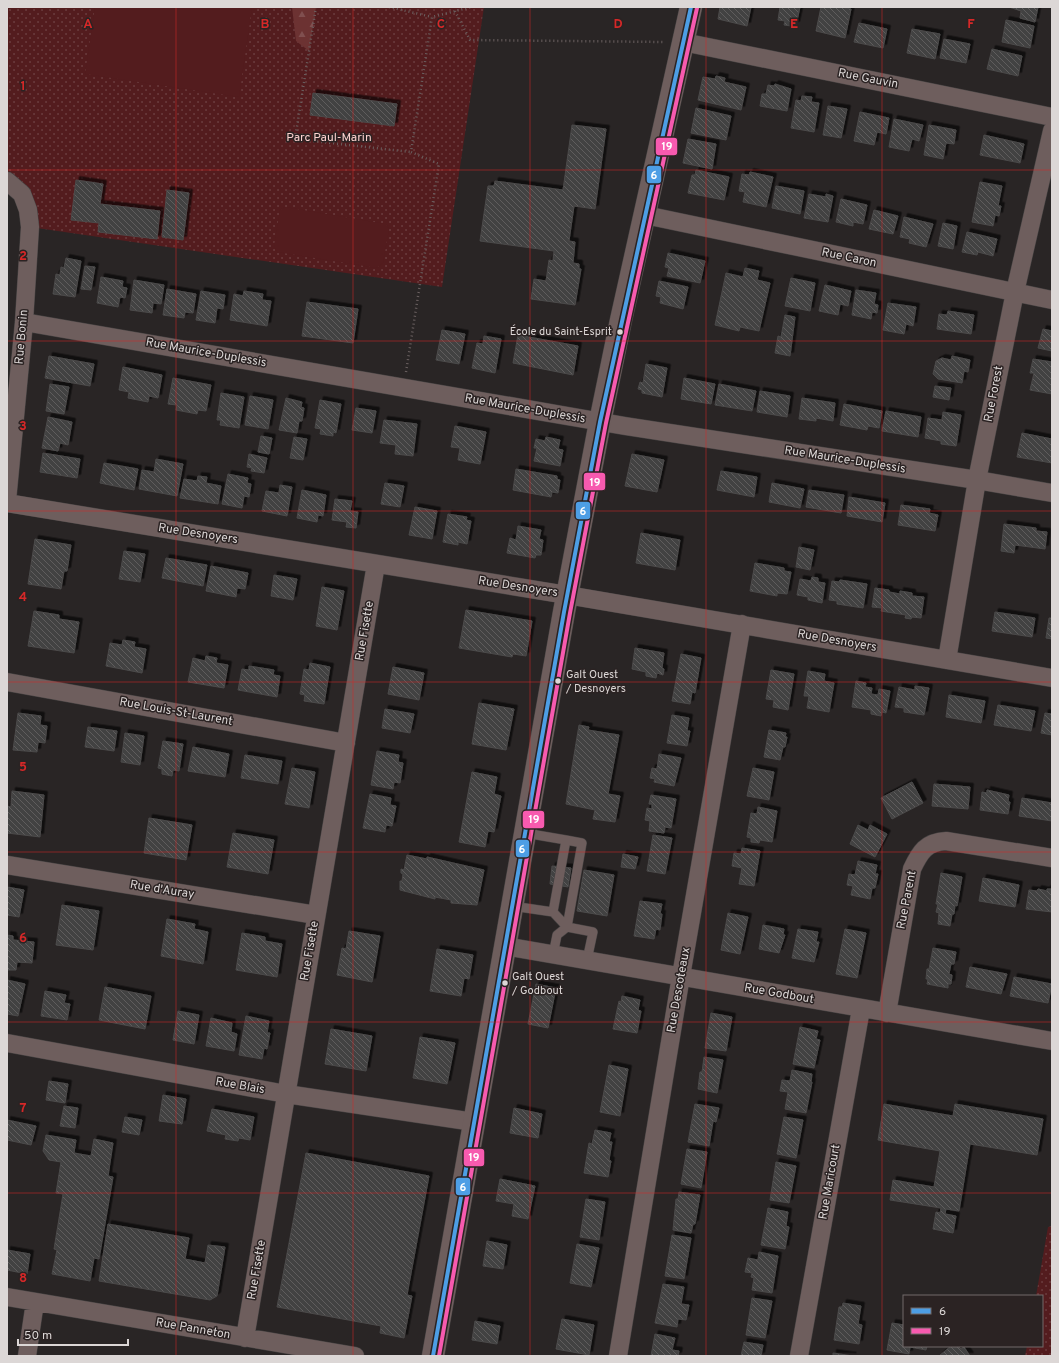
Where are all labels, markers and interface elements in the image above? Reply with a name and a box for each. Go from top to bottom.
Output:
text: A [83,17,93,33]
text: B [261,17,270,33]
text: C [437,17,445,33]
text: D [613,17,623,33]
text: E [790,17,798,33]
text: F [967,17,975,33]
street label: Rue Gauvin [836,65,900,93]
text: 1 [20,79,26,95]
park label: Parc Paul-Marin [286,130,372,146]
line badge: 19 [655,137,678,156]
text: 19 [661,140,673,154]
line badge: 6 [646,165,662,184]
text: 6 [651,169,658,183]
street label: Rue Caron [820,244,878,272]
text: 2 [19,249,27,265]
street label: Rue Bonin [12,309,32,365]
place label: École du Saint-Esprit [510,324,612,339]
marker: École du Saint-Esprit [615,327,625,337]
street label: Rue Maurice-Duplessis [144,334,268,372]
street label: Rue Forest [981,365,1007,423]
street label: Rue Maurice-Duplessis [463,390,587,428]
text: 3 [19,419,27,435]
street label: Rue Maurice-Duplessis [783,443,907,477]
line badge: 19 [583,472,606,491]
text: 19 [589,476,601,490]
line badge: 6 [575,501,591,520]
text: 6 [580,505,587,519]
street label: Rue Desnoyers [157,520,239,548]
street label: Rue Desnoyers [477,573,559,601]
text: 4 [19,590,27,606]
street label: Rue Fisette [352,600,378,662]
street label: Rue Desnoyers [796,626,878,656]
place label: Galt Ouest / Desnoyers [565,668,626,696]
marker: Galt Ouest / Desnoyers [553,676,563,686]
street label: Rue Louis-St-Laurent [118,694,234,730]
text: 5 [19,760,27,776]
line badge: 19 [522,810,545,829]
text: 19 [528,813,540,827]
line badge: 6 [515,839,530,858]
text: 6 [519,843,526,857]
street label: Rue Parent [893,869,921,931]
street label: Rue d'Auray [129,877,195,903]
street label: Rue Fisette [297,920,323,982]
text: 6 [19,931,27,947]
street label: Rue Descoteaux [664,946,694,1034]
place label: Galt Ouest / Godbout [511,970,564,998]
marker: Galt Ouest / Godbout [500,978,510,988]
street label: Rue Godbout [743,980,815,1008]
street label: Rue Blais [214,1074,266,1098]
text: 7 [20,1101,27,1117]
street label: Rue Maricourt [816,1143,844,1221]
line badge: 19 [463,1148,485,1167]
text: 19 [468,1151,480,1165]
line badge: 6 [455,1177,471,1196]
text: 6 [460,1181,467,1195]
street label: Rue Fisette [244,1239,270,1301]
text: 8 [19,1271,27,1287]
legend [903,1295,1043,1347]
text: 6 [939,1304,946,1320]
street label: Rue Panneton [154,1315,232,1343]
scale bar [18,1321,128,1347]
text: 19 [939,1324,951,1340]
text: 50 m [24,1328,52,1344]

